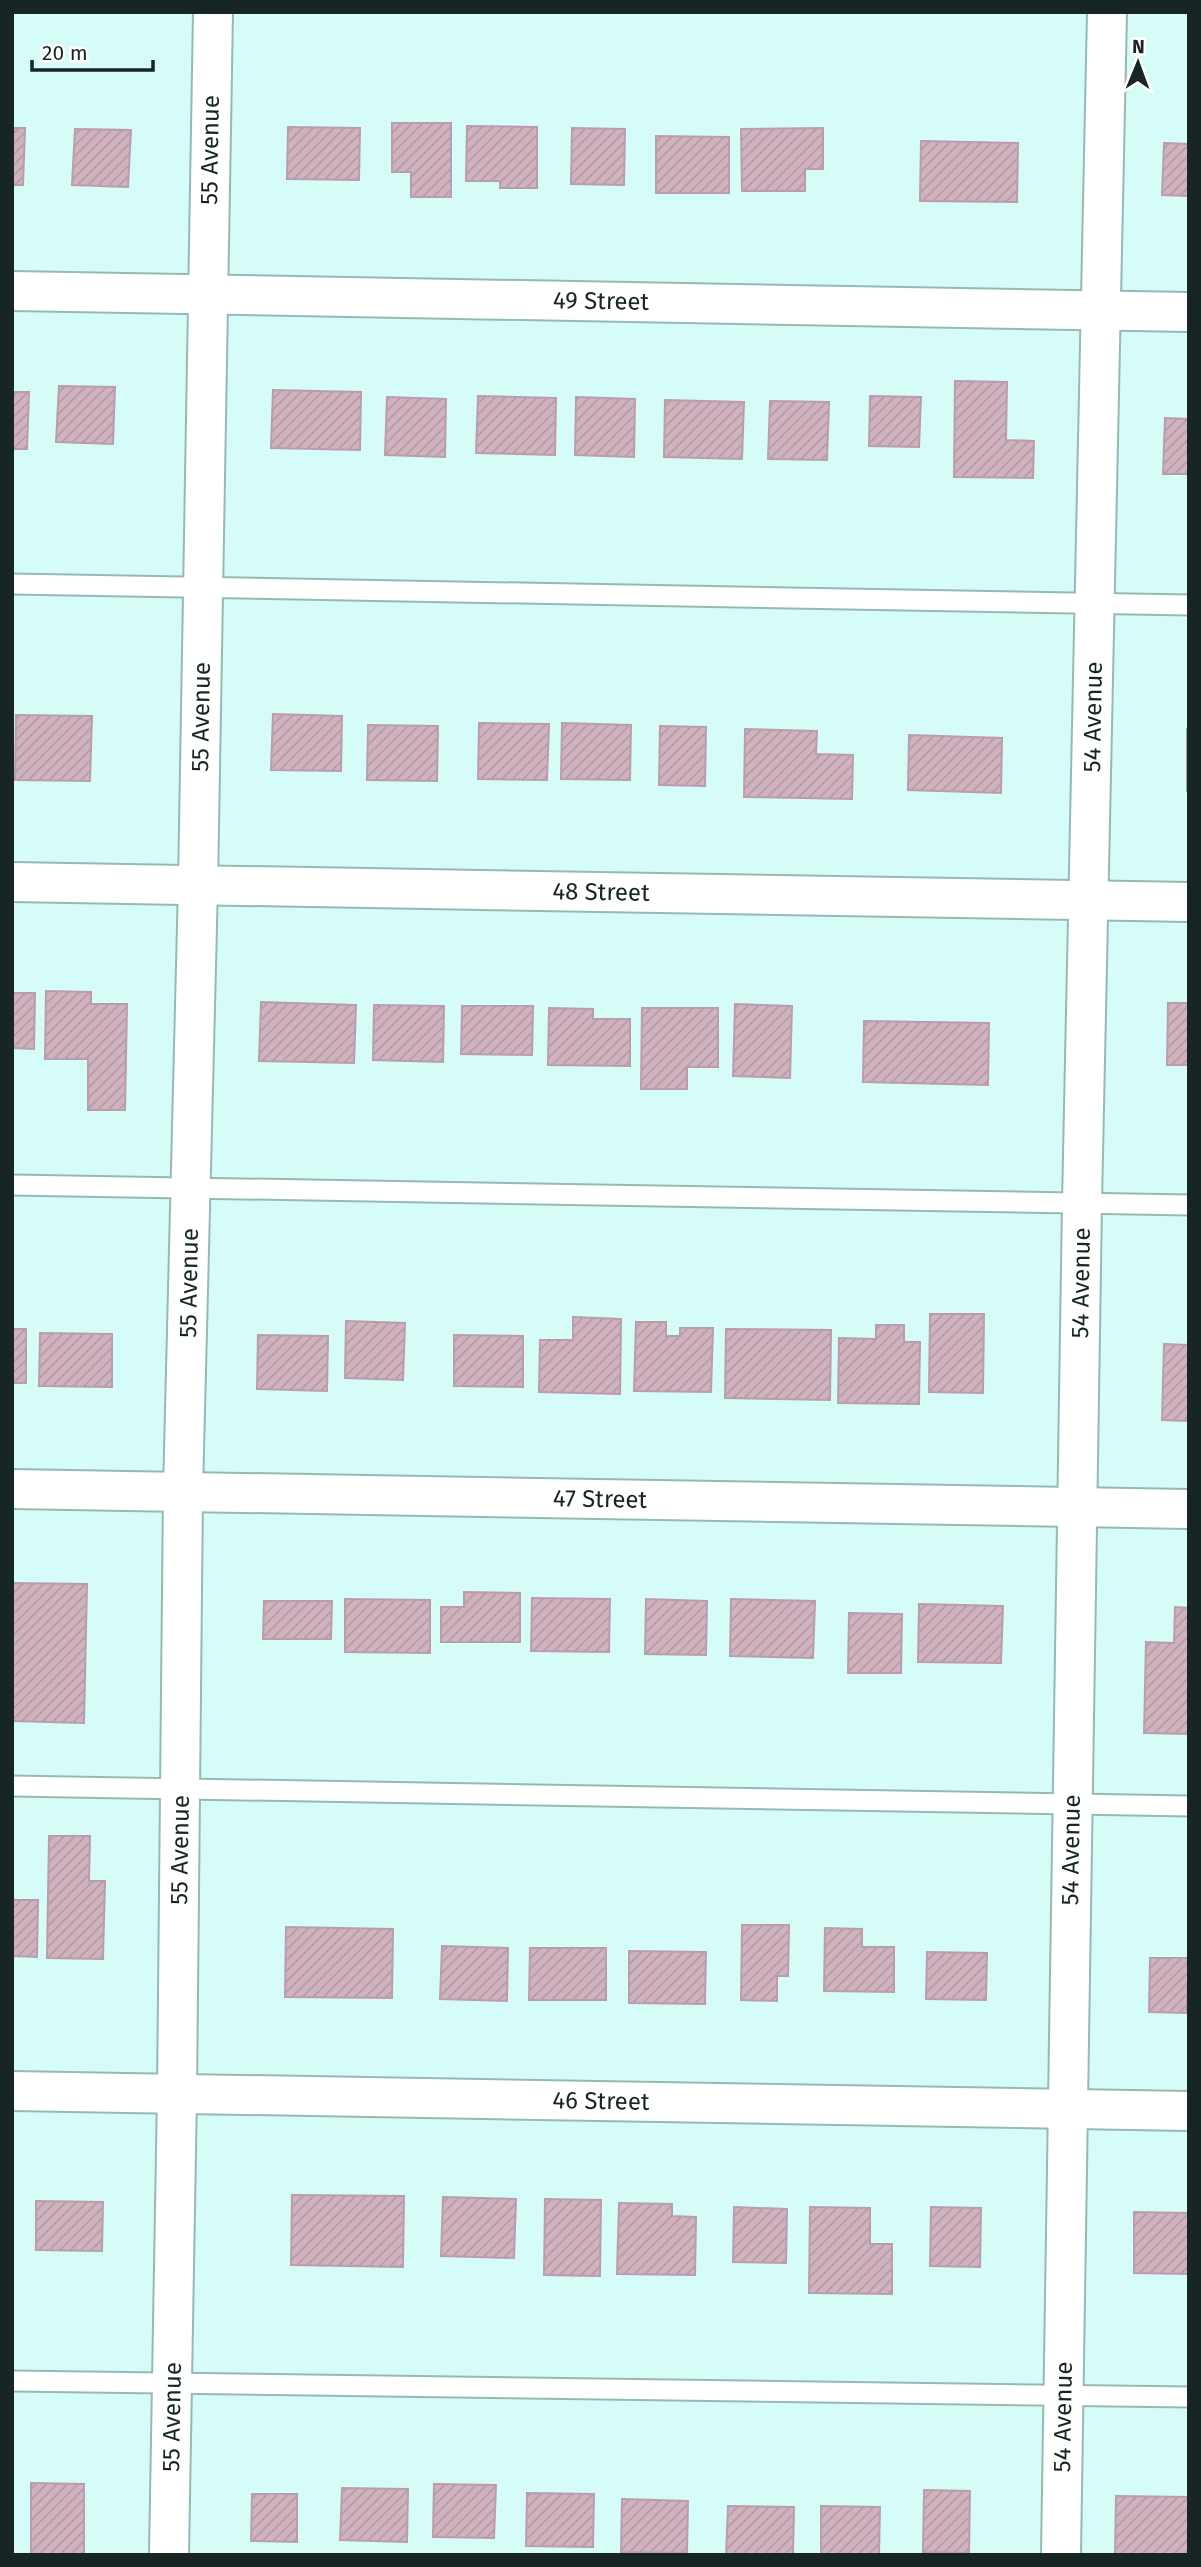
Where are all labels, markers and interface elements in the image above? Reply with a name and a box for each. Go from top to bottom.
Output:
scale bar [32,28,152,72]
north arrow [1103,28,1173,98]
text: N [1132,35,1145,58]
text: 20 m [42,40,88,66]
street label: 55 Avenue [195,95,225,205]
street label: 49 Street [553,286,650,316]
street label: 54 Avenue [1078,661,1108,773]
street label: 55 Avenue [186,662,216,772]
street label: 48 Street [552,877,650,907]
street label: 54 Avenue [1066,1227,1096,1339]
street label: 55 Avenue [174,1228,204,1338]
street label: 47 Street [553,1484,648,1514]
street label: 54 Avenue [1056,1794,1086,1906]
street label: 55 Avenue [165,1795,195,1905]
street label: 46 Street [552,2086,650,2116]
street label: 54 Avenue [1048,2361,1078,2473]
street label: 55 Avenue [157,2362,187,2472]

